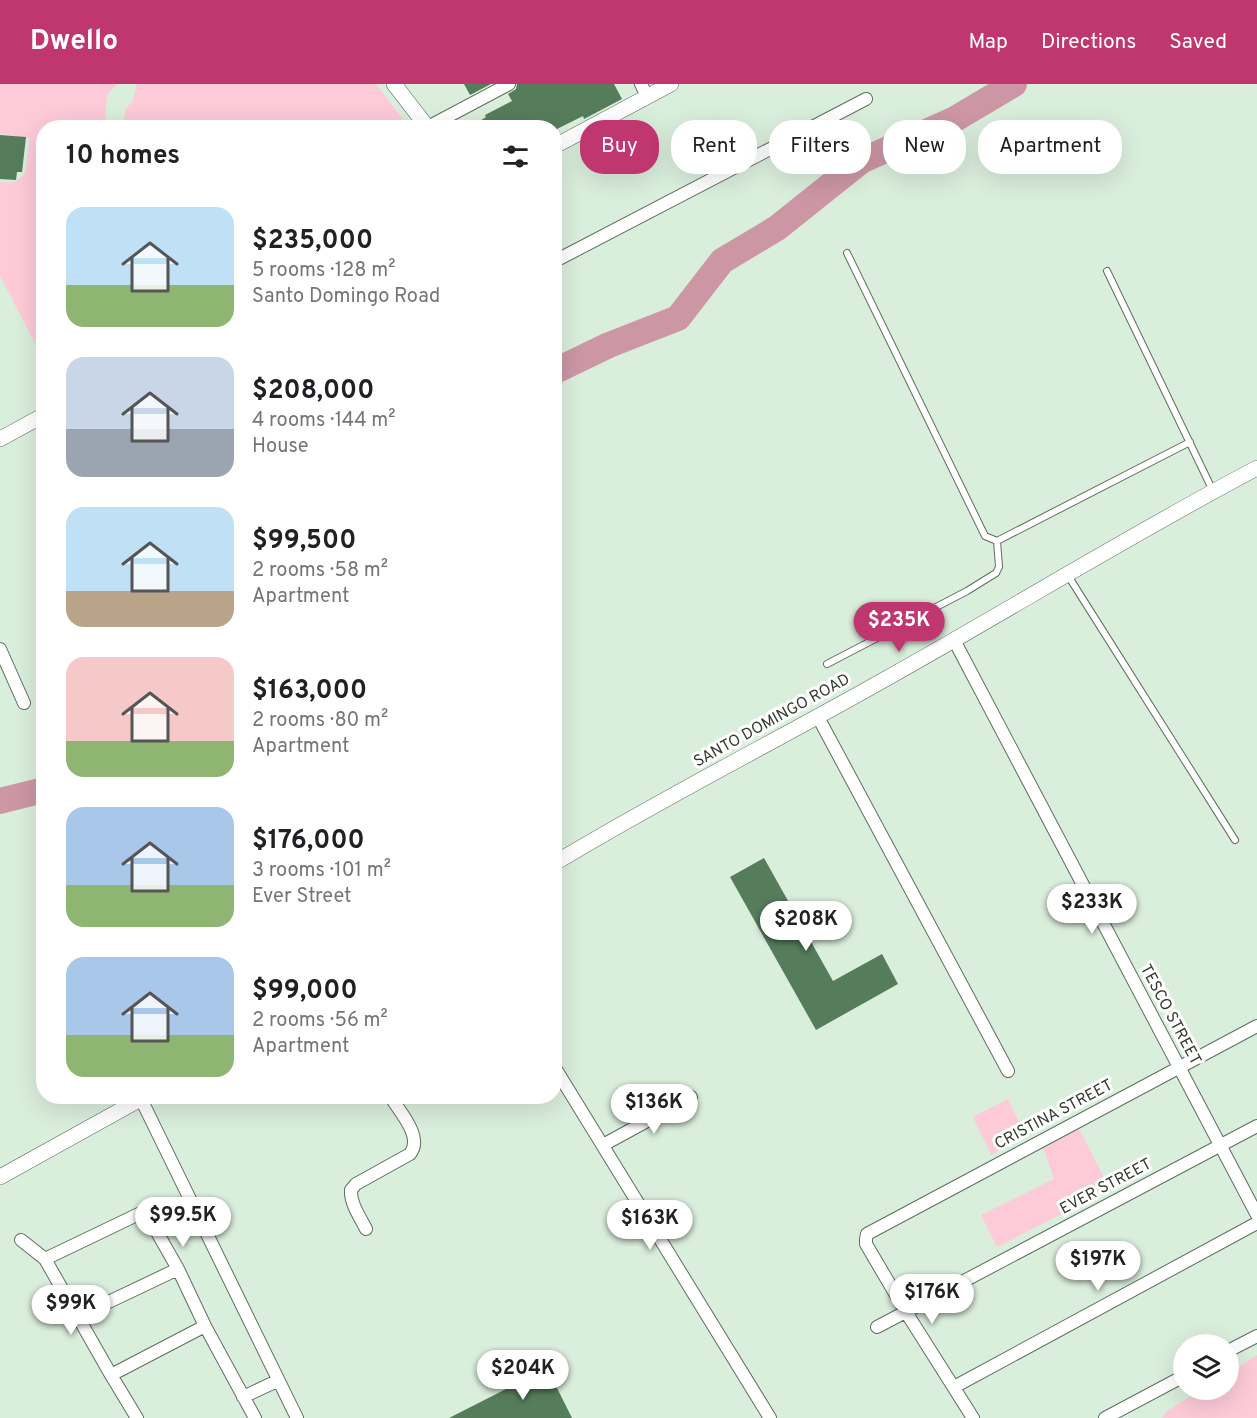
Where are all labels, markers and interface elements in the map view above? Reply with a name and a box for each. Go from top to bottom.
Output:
text: Dwello [30,24,118,60]
text: Map [968,29,1008,56]
text: Directions [1041,29,1136,56]
text: Saved [1169,29,1227,56]
chip: Buy [580,120,659,174]
chip: Rent [671,120,757,174]
chip: Filters [769,120,871,174]
chip: New [883,120,966,174]
chip: Apartment [978,120,1122,174]
text: 10 homes [66,140,180,173]
icon: filters [499,140,532,173]
text: $235,000 [252,225,373,258]
icon: home [114,231,186,303]
text: 5 rooms · 128 m² [252,258,395,284]
text: Santo Domingo Road [252,284,440,310]
text: $208,000 [252,375,374,408]
icon: home [114,381,186,453]
text: 4 rooms · 144 m² [252,408,395,434]
text: House [252,434,308,460]
text: $99,500 [252,525,356,558]
icon: home [114,531,186,603]
text: 2 rooms · 58 m² [252,558,388,584]
text: Apartment [252,584,350,610]
pin: $235K [857,602,941,653]
text: $235K [868,608,930,634]
street label: SANTO DOMINGO ROAD [690,670,854,772]
text: $163,000 [252,675,367,708]
icon: home [114,681,186,753]
text: 2 rooms · 80 m² [252,708,388,734]
text: Apartment [252,734,350,760]
text: $176,000 [252,825,365,858]
icon: home [114,831,186,903]
text: 3 rooms · 101 m² [252,858,391,884]
text: Ever Street [252,884,352,910]
pin: $233K [1050,884,1134,935]
text: $233K [1061,890,1123,916]
pin: $208K [764,901,848,952]
text: $208K [774,907,838,933]
street label: TESCO STREET [1135,961,1205,1069]
text: $99,000 [252,975,358,1008]
icon: home [114,981,186,1053]
text: 2 rooms · 56 m² [252,1008,388,1034]
text: Apartment [252,1034,350,1060]
street label: CRISTINA STREET [991,1075,1117,1155]
pin: $136K [612,1084,696,1135]
text: $136K [625,1090,683,1116]
street label: EVER STREET [1057,1154,1155,1220]
pin: $99.5K [134,1197,232,1248]
pin: $163K [608,1200,692,1251]
text: $99.5K [149,1203,217,1229]
text: $163K [621,1206,679,1232]
pin: $197K [1056,1241,1140,1292]
text: $197K [1070,1247,1126,1273]
pin: $176K [890,1274,974,1325]
text: $176K [904,1280,960,1306]
pin: $99K [35,1285,107,1336]
text: $99K [46,1291,96,1317]
map controls [1173,1334,1239,1400]
button: layers [1173,1334,1239,1400]
pin: $204K [481,1350,565,1401]
text: $204K [491,1356,555,1382]

